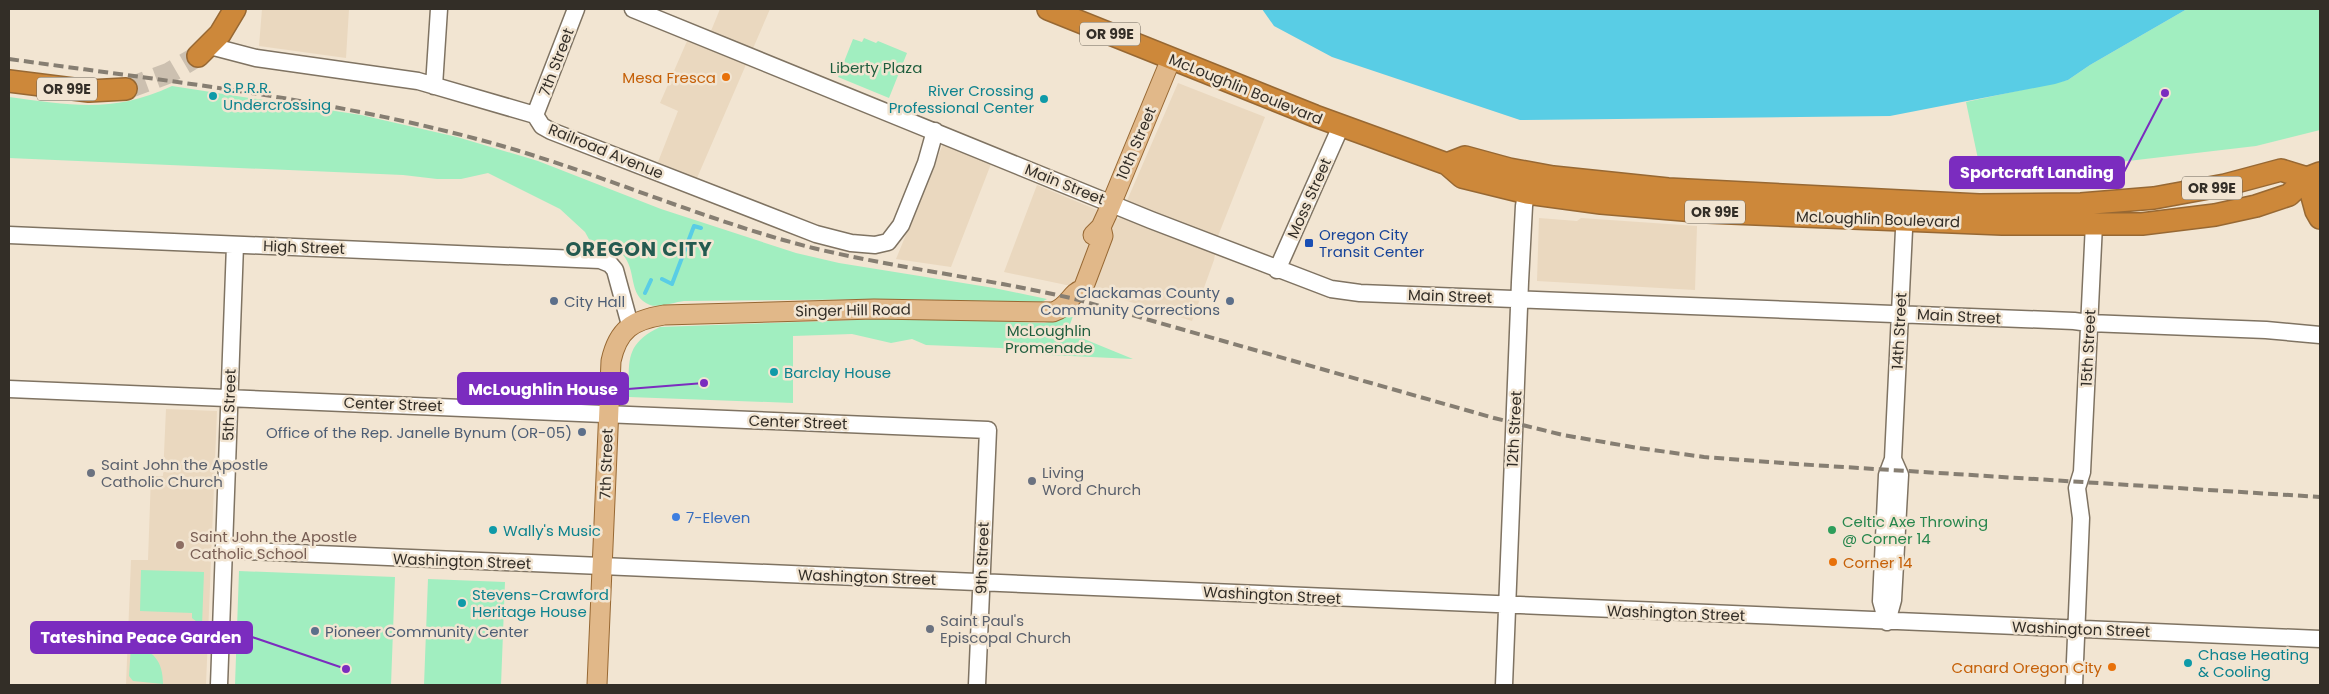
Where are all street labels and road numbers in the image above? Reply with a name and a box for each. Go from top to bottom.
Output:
road number: OR 99E [1080,22,1140,46]
street label: 7th Street [533,25,579,99]
street label: McLoughlin Boulevard [1166,49,1326,129]
road number: OR 99E [37,78,97,100]
street label: 10th Street [1111,103,1161,183]
street label: Railroad Avenue [545,118,667,184]
street label: Moss Street [1282,154,1336,242]
street label: Main Street [1022,158,1108,210]
road number: OR 99E [2182,177,2242,200]
road number: OR 99E [1685,200,1745,223]
street label: McLoughlin Boulevard [1796,206,1960,232]
street label: High Street [263,235,345,259]
street label: Main Street [1408,284,1492,308]
street label: 14th Street [1886,292,1912,370]
street label: Singer Hill Road [795,298,911,322]
street label: Main Street [1916,303,2002,329]
street label: 15th Street [2075,309,2101,387]
street label: 5th Street [217,368,241,442]
street label: 12th Street [1502,390,1526,468]
street label: Center Street [343,392,443,416]
street label: Center Street [748,410,848,434]
street label: 7th Street [594,428,618,500]
street label: 9th Street [970,521,994,595]
street label: Washington Street [393,548,531,574]
street label: Washington Street [798,564,936,590]
street label: Washington Street [1202,581,1342,609]
street label: Washington Street [1607,600,1745,626]
street label: Washington Street [2012,616,2150,642]

